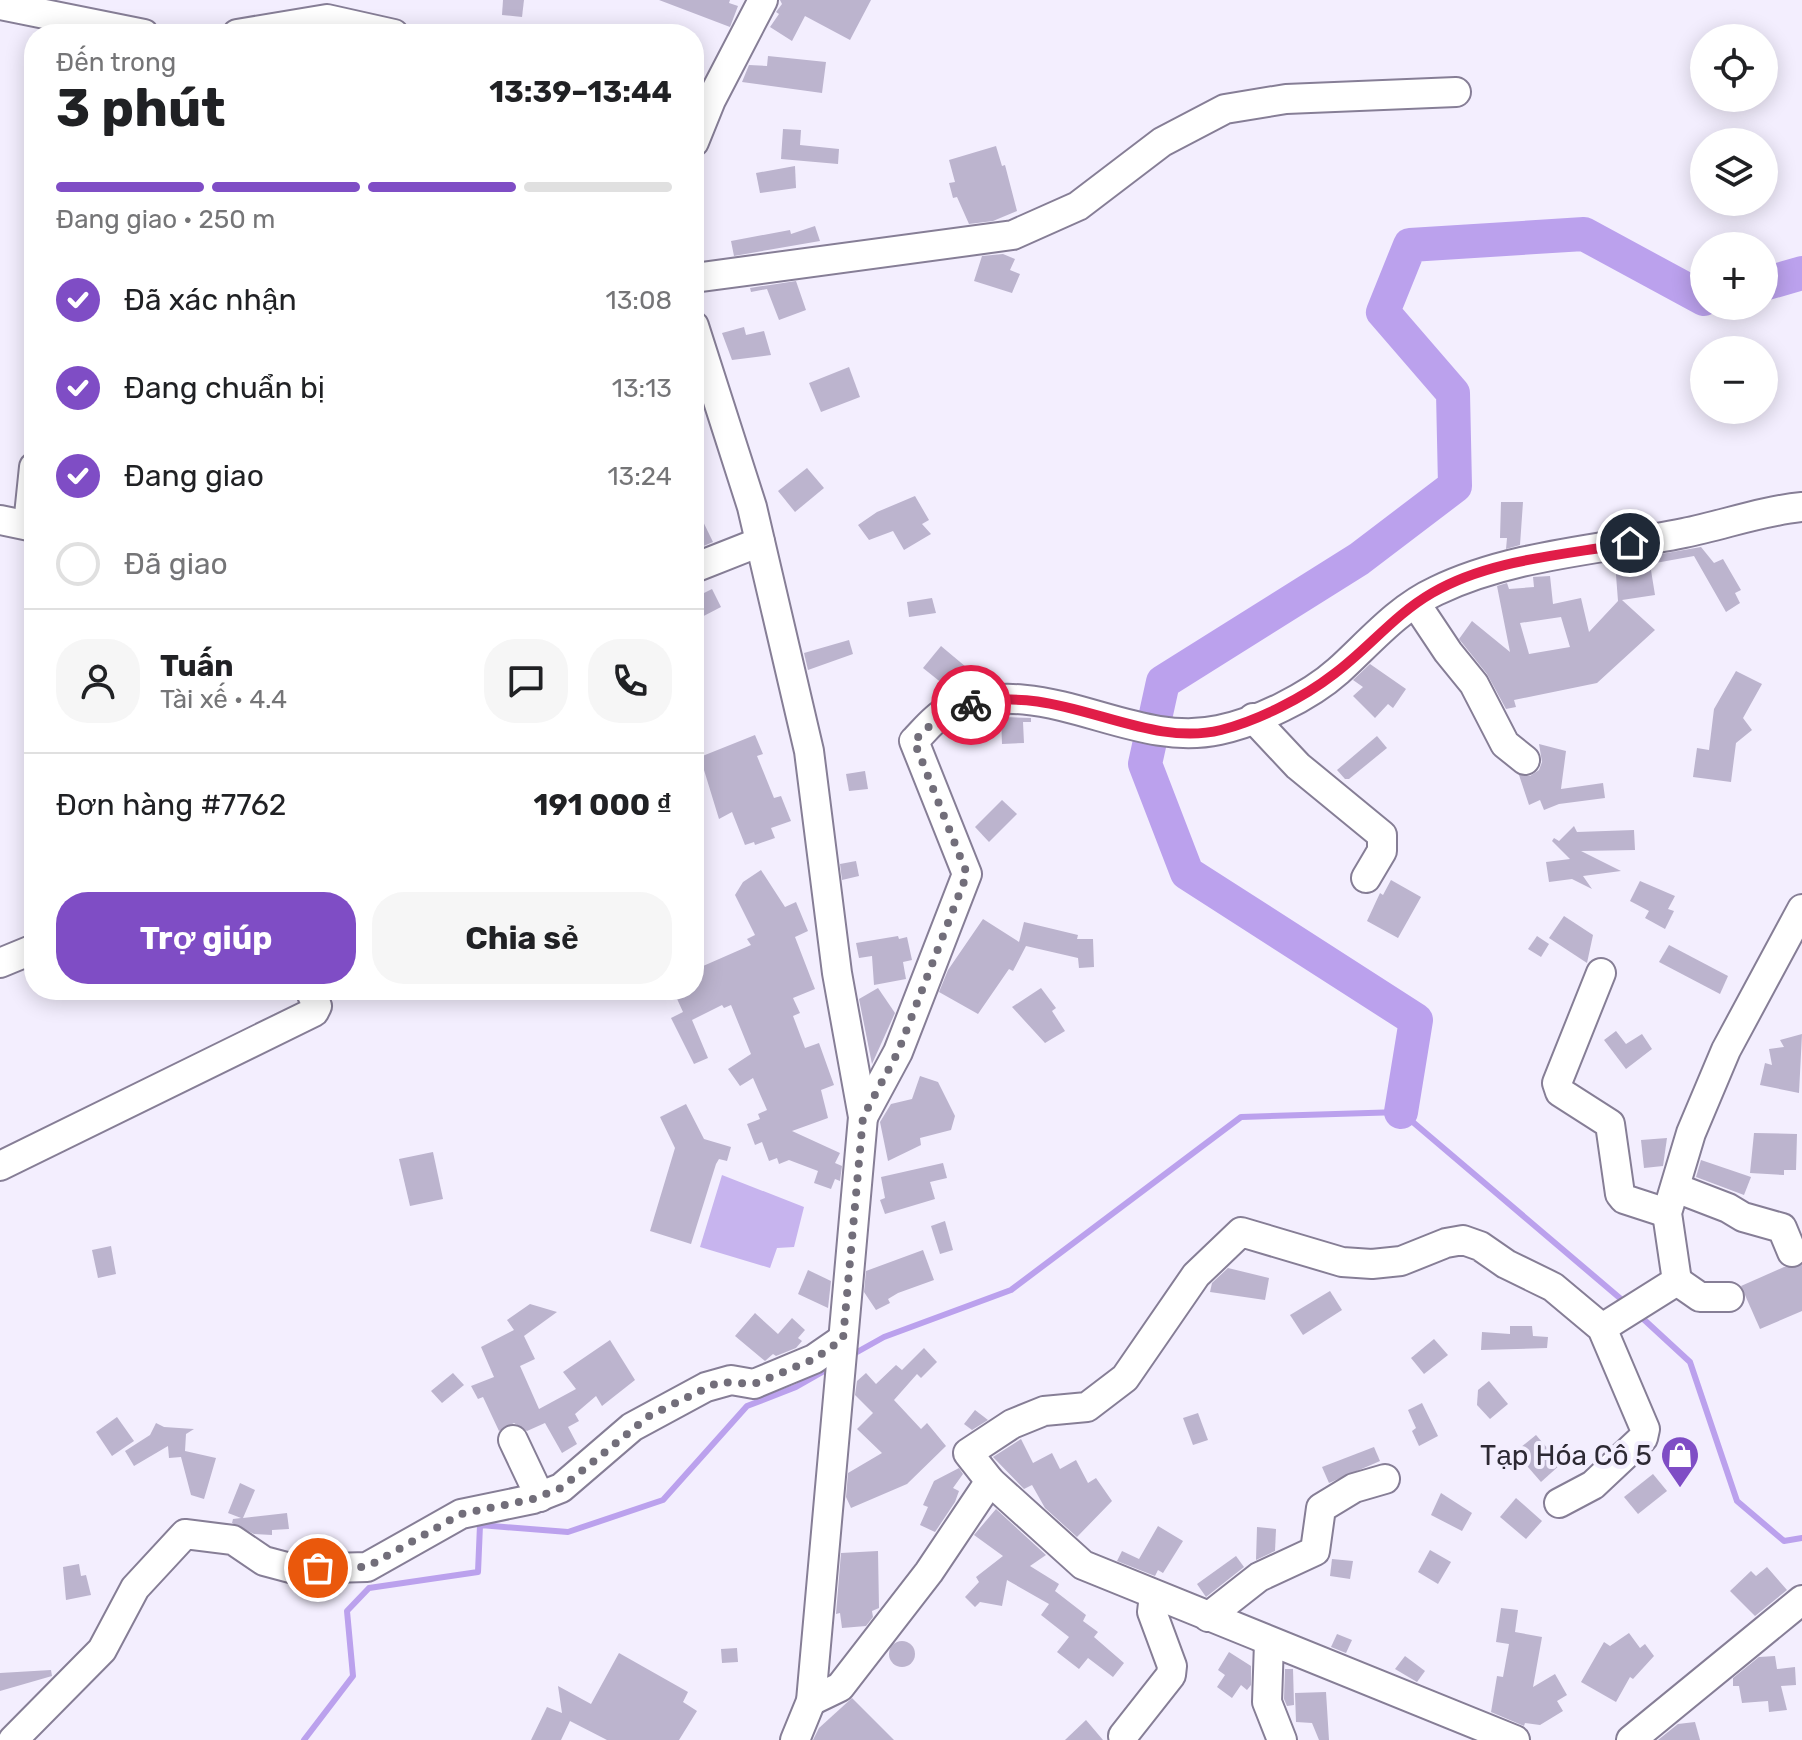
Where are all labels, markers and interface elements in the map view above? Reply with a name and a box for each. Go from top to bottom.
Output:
map controls [1690,24,1778,424]
button: locate [1690,24,1778,112]
text: Đến trong [56,47,176,78]
text: 13:39–13:44 [489,74,672,110]
text: 3 phút [56,77,226,139]
button: layers [1690,128,1778,216]
text: Đang giao · 250 m [56,204,275,235]
button: + [1690,232,1778,320]
icon: check [56,278,100,322]
text: Đã xác nhận [124,282,297,318]
text: 13:08 [606,285,672,316]
button: − [1690,336,1778,424]
icon: check [56,366,100,410]
text: Đang chuẩn bị [124,370,325,406]
text: 13:13 [612,373,672,404]
icon: check [56,454,100,498]
text: Đang giao [124,458,264,494]
text: 13:24 [607,461,672,492]
pin [1596,509,1664,577]
icon: home [1608,521,1652,565]
text: Đã giao [124,546,228,582]
button: person [56,639,140,723]
button: chat [484,639,568,723]
button: phone [588,639,672,723]
text: Tuấn [160,648,234,684]
courier [931,665,1011,745]
icon: bike [949,683,993,727]
text: Tài xế · 4.4 [160,684,287,715]
text: Đơn hàng #7762 [56,787,286,823]
text: 191 000 ₫ [534,787,672,823]
button: Trợ giúp [56,892,356,984]
button: Chia sẻ [372,892,672,984]
shop icon: Tạp Hóa Cô 5 [1659,1434,1701,1489]
place label: Tạp Hóa Cô 5 [1480,1439,1652,1472]
pin [284,1534,352,1602]
icon: bag [296,1546,340,1590]

